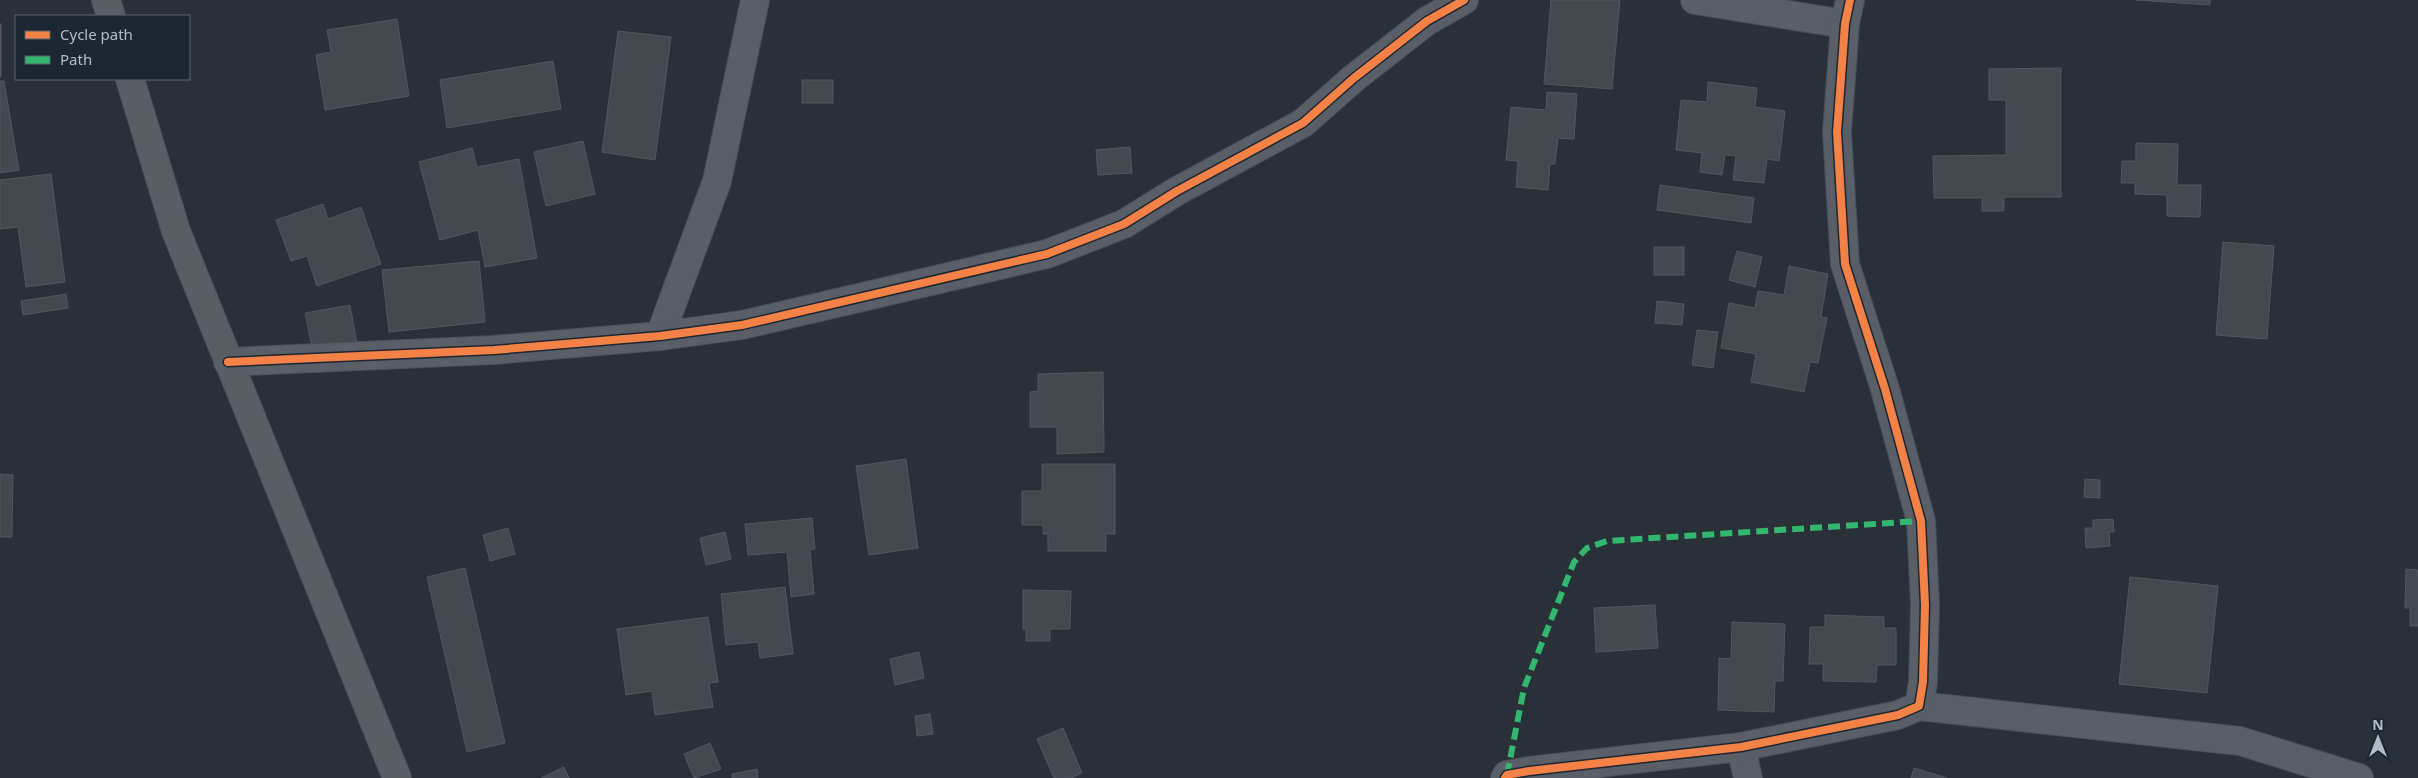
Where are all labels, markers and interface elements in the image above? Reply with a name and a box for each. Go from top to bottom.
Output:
legend [15,15,190,80]
text: Cycle path [60,24,133,44]
text: Path [60,49,92,69]
north arrow [2353,713,2403,763]
text: N [2372,715,2384,734]

